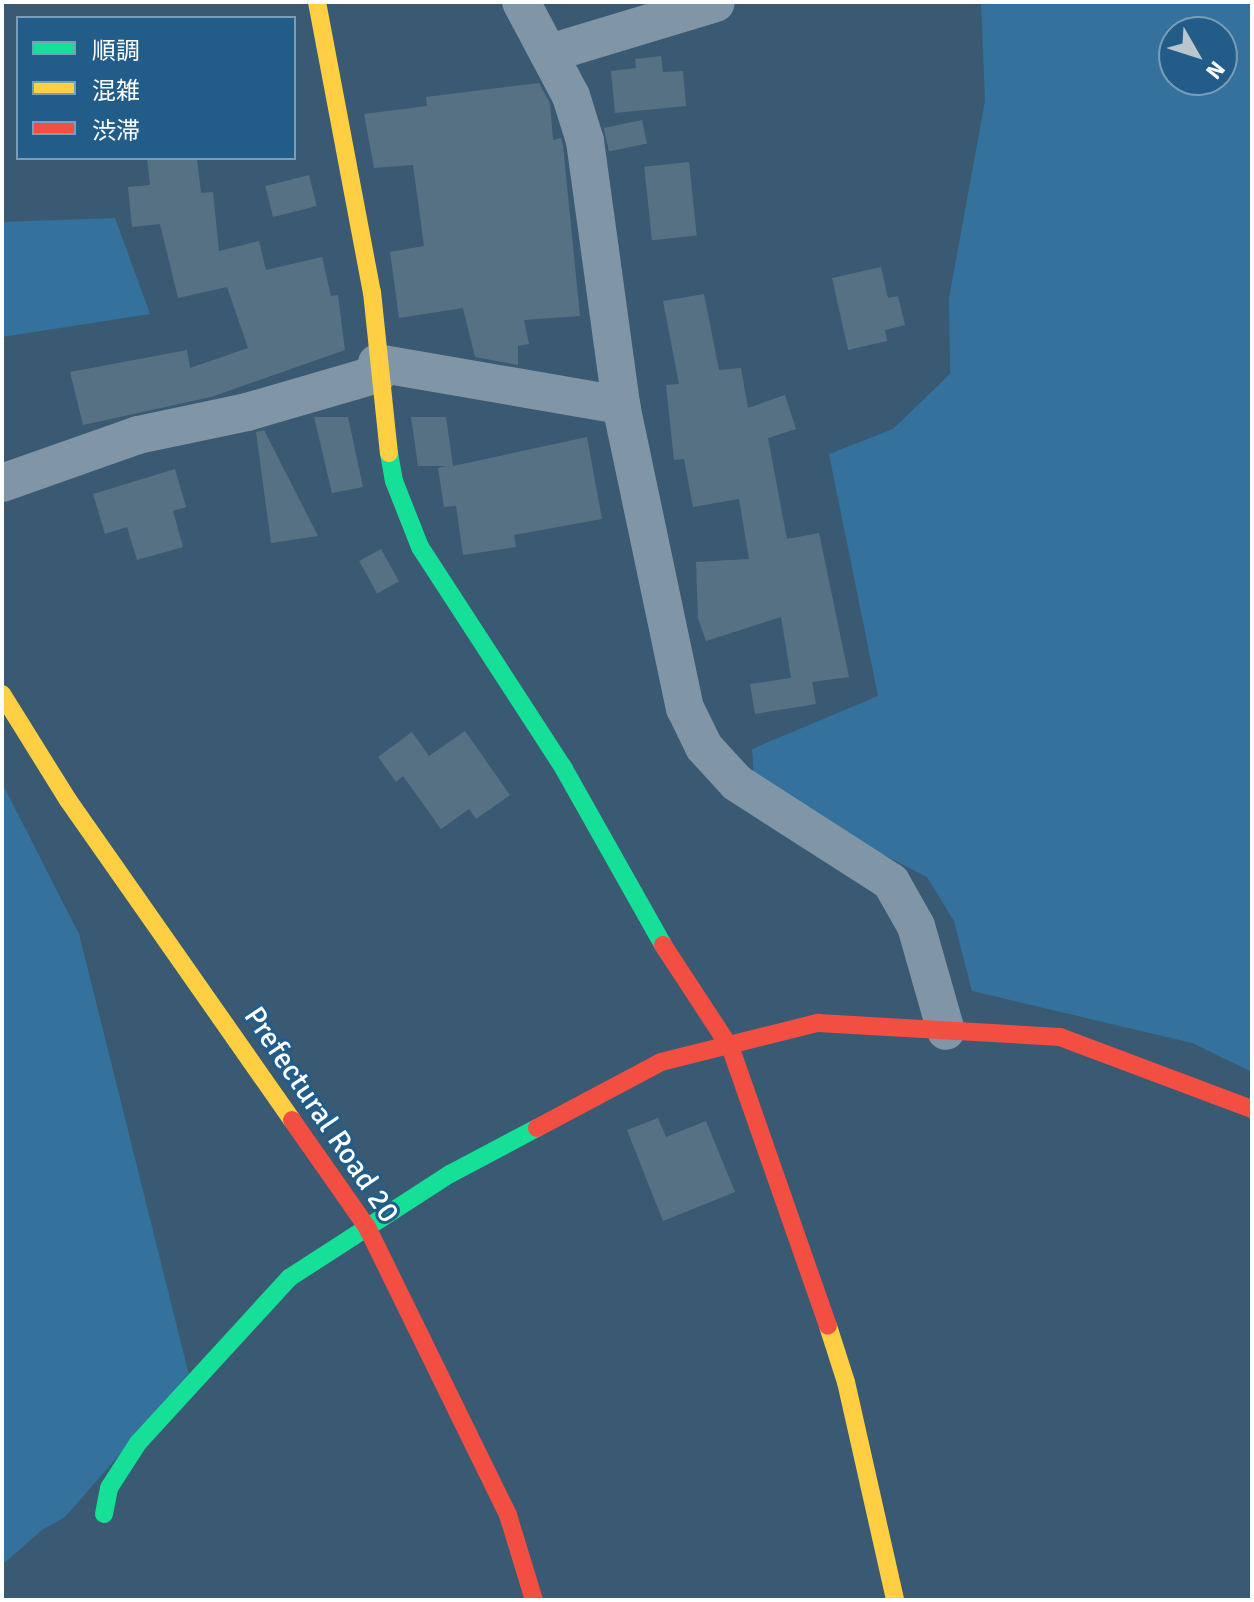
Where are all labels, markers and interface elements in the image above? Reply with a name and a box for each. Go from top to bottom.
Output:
legend [16,16,296,160]
north arrow [1158,16,1238,96]
text: 順調 [92,36,140,66]
text: N [1200,56,1231,85]
text: 混雑 [92,76,140,106]
text: 渋滞 [92,116,140,146]
street label: Prefectural Road 20 [235,1000,407,1230]

